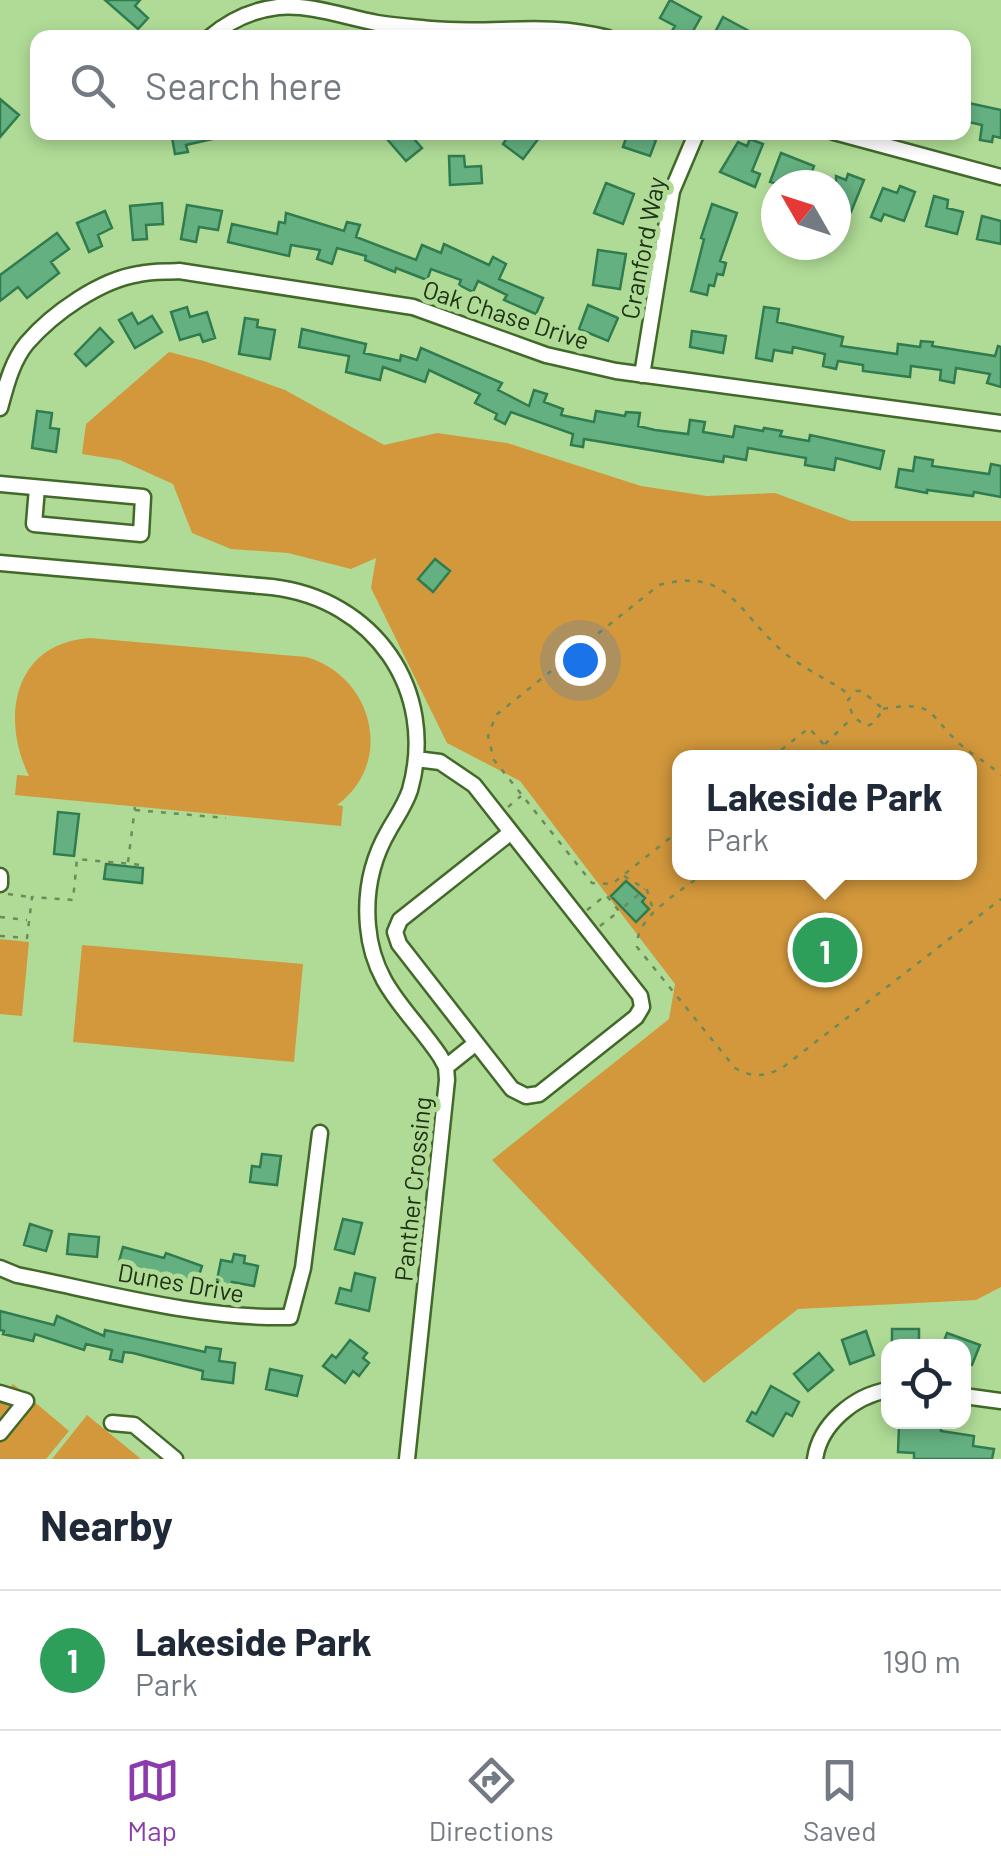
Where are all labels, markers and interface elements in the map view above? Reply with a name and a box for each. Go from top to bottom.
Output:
search box [30,30,971,140]
icon: search [65,58,120,113]
text: Search here [145,62,343,108]
north arrow [761,170,851,260]
street label: Cranford Way [614,174,671,322]
street label: Oak Chase Drive [419,273,593,355]
your location [555,635,606,686]
popup [672,750,977,880]
text: Lakeside Park [706,773,943,819]
text: Park [706,819,769,857]
pin: 1 [792,912,858,988]
street label: Panther Crossing [387,1095,437,1283]
street label: Dunes Drive [116,1256,247,1308]
map controls [881,1339,971,1429]
button: locate [881,1339,971,1429]
text: Nearby [40,1499,173,1549]
text: Lakeside Park [135,1618,372,1664]
text: 1 [67,1641,78,1679]
text: 190 m [882,1641,961,1679]
text: Park [135,1664,198,1702]
tab: Map [125,1753,180,1847]
tab: Directions [429,1753,554,1847]
tab: Saved [803,1753,876,1847]

